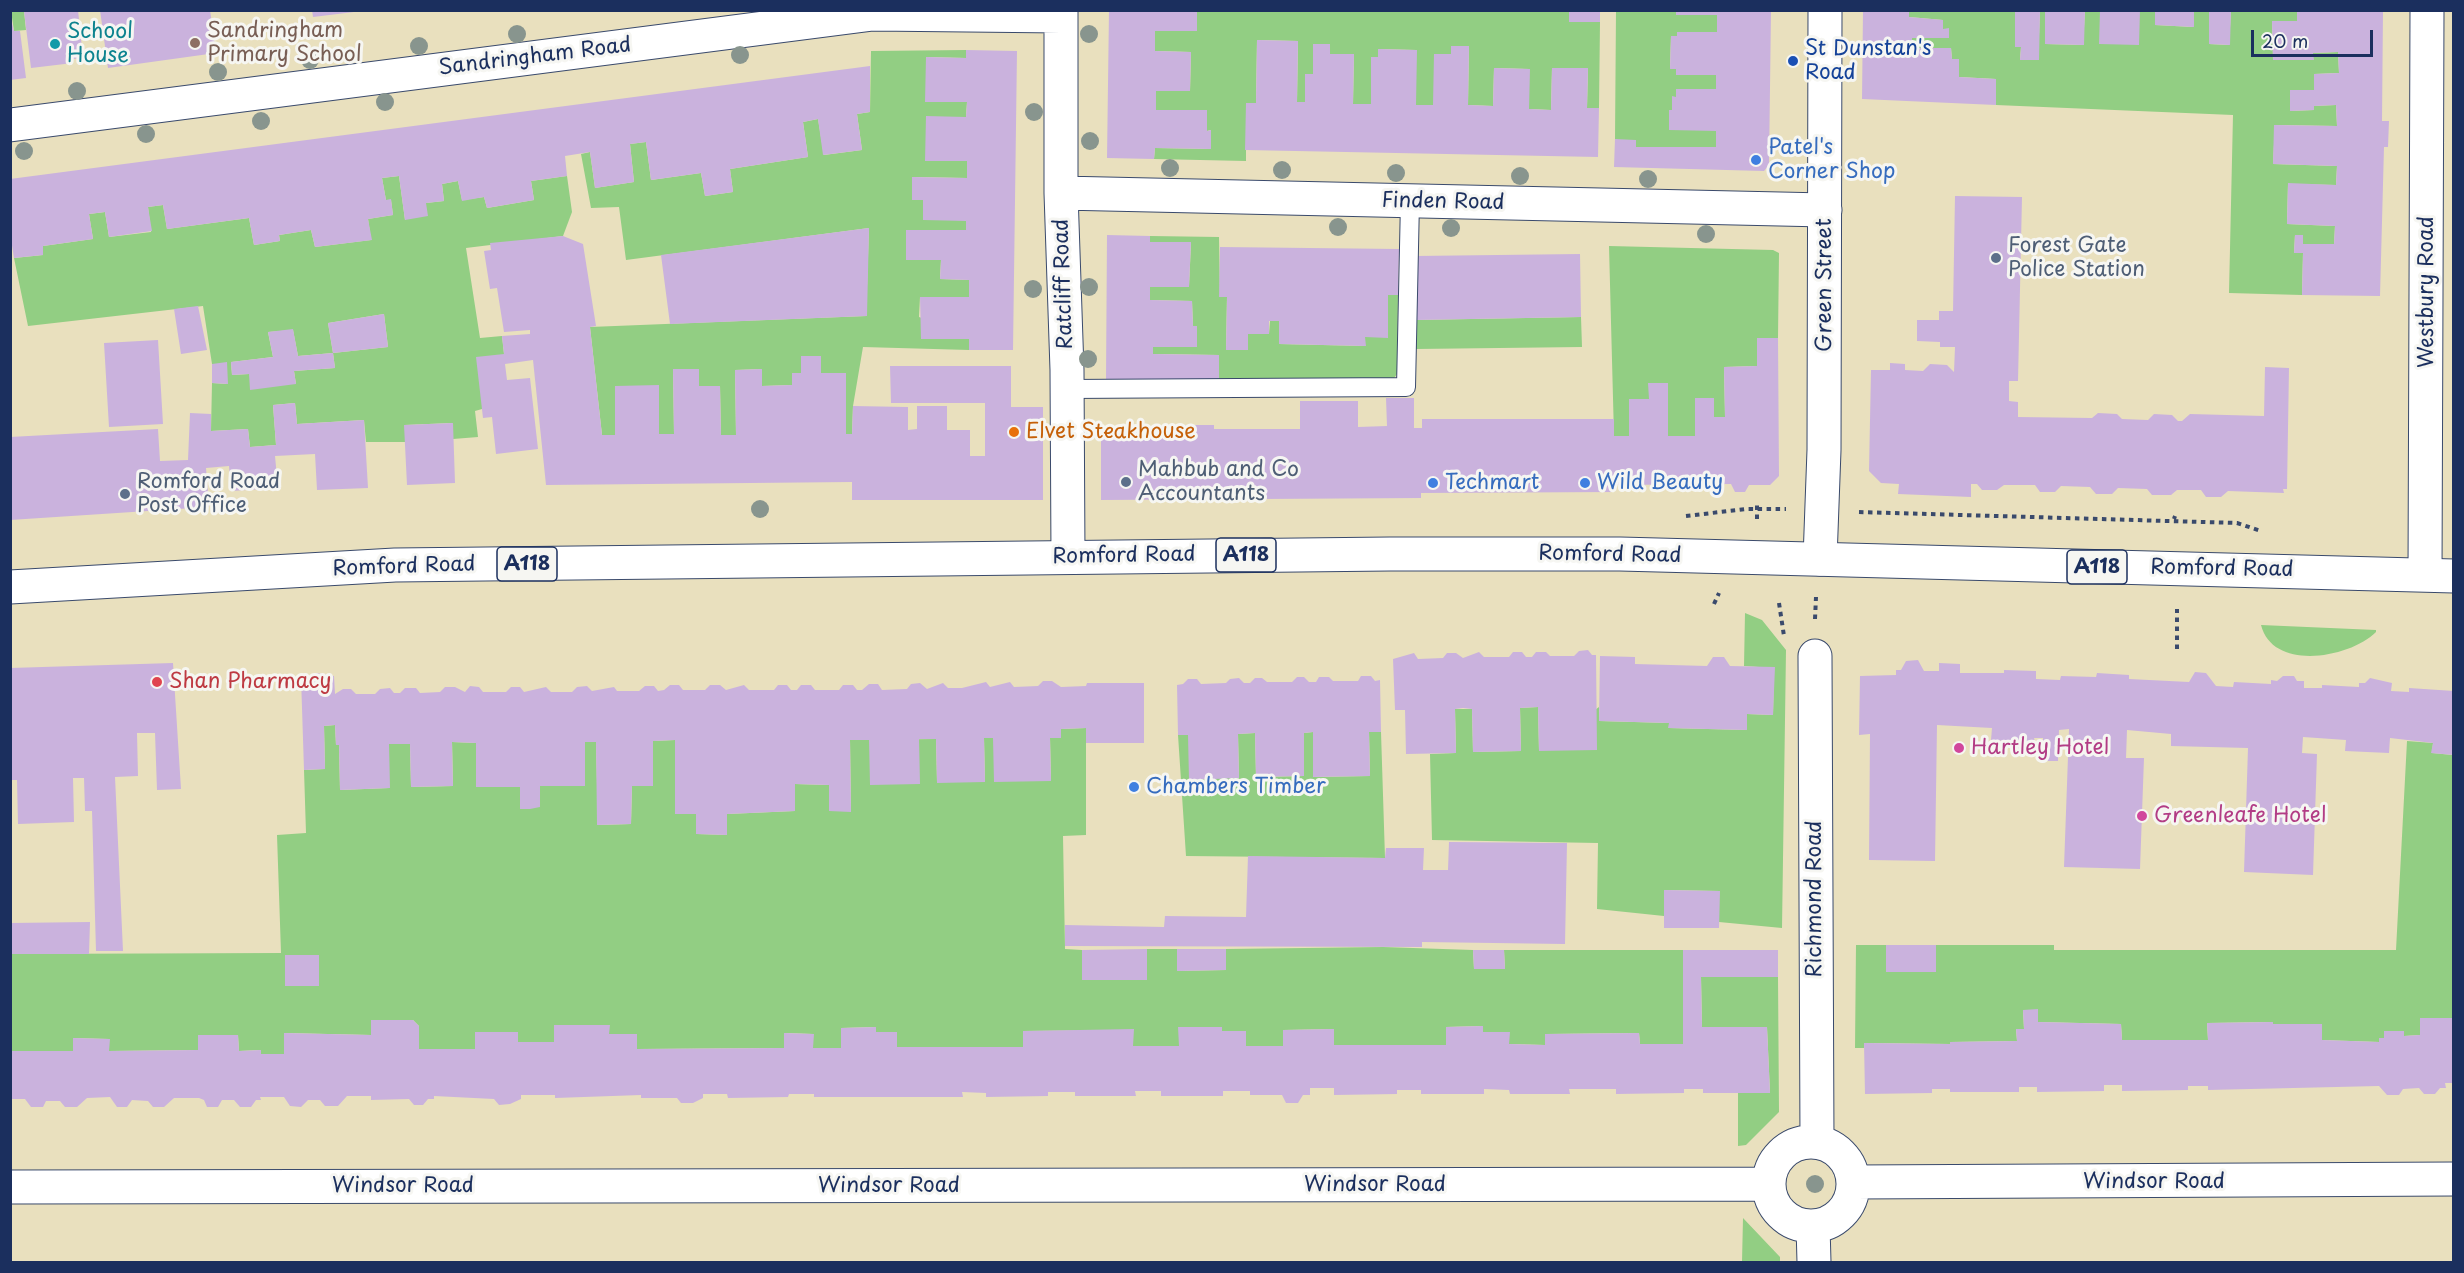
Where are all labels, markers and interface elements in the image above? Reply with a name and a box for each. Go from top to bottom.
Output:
place label: Sandringham Primary School [207,18,362,68]
scale bar [2254,18,2376,56]
place label: School House [67,19,133,69]
text: 20 m [2262,27,2308,54]
street label: Sandringham Road [437,33,633,81]
marker: Sandringham Primary School [188,36,202,50]
place label: St Dunstan's Road [1805,36,1932,86]
marker: School House [48,37,62,51]
marker: St Dunstan's Road [1786,54,1800,68]
place label: Patel's Corner Shop [1768,135,1895,185]
marker: Patel's Corner Shop [1749,153,1763,167]
street label: Finden Road [1381,188,1505,216]
street label: Westbury Road [2414,216,2440,368]
street label: Ratcliff Road [1049,218,1079,350]
street label: Green Street [1812,218,1838,352]
place label: Forest Gate Police Station [2008,233,2145,283]
marker: Forest Gate Police Station [1989,251,2003,265]
place label: Elvet Steakhouse [1026,419,1196,445]
marker: Elvet Steakhouse [1007,425,1021,439]
place label: Mahbub and Co Accountants [1138,457,1299,507]
place label: Romford Road Post Office [137,469,280,519]
place label: Techmart [1445,470,1539,496]
place label: Wild Beauty [1597,470,1723,496]
marker: Mahbub and Co Accountants [1119,475,1133,489]
marker: Techmart [1426,476,1440,490]
marker: Wild Beauty [1578,476,1592,490]
marker: Romford Road Post Office [118,487,132,501]
road number: A118 [1216,538,1276,572]
street label: Romford Road [1538,541,1682,569]
street label: Romford Road [1052,542,1196,570]
road number: A118 [497,547,557,581]
road number: A118 [2067,550,2127,584]
street label: Romford Road [332,552,476,582]
street label: Romford Road [2150,555,2294,583]
place label: Shan Pharmacy [169,669,332,695]
marker: Shan Pharmacy [150,675,164,689]
place label: Hartley Hotel [1971,735,2109,761]
marker: Hartley Hotel [1952,741,1966,755]
place label: Chambers Timber [1146,774,1326,800]
marker: Chambers Timber [1127,780,1141,794]
place label: Greenleafe Hotel [2154,803,2326,829]
marker: Greenleafe Hotel [2135,809,2149,823]
street label: Richmond Road [1802,821,1828,977]
street label: Windsor Road [2083,1169,2225,1195]
street label: Windsor Road [1304,1172,1446,1198]
street label: Windsor Road [332,1173,474,1199]
street label: Windsor Road [818,1173,960,1199]

